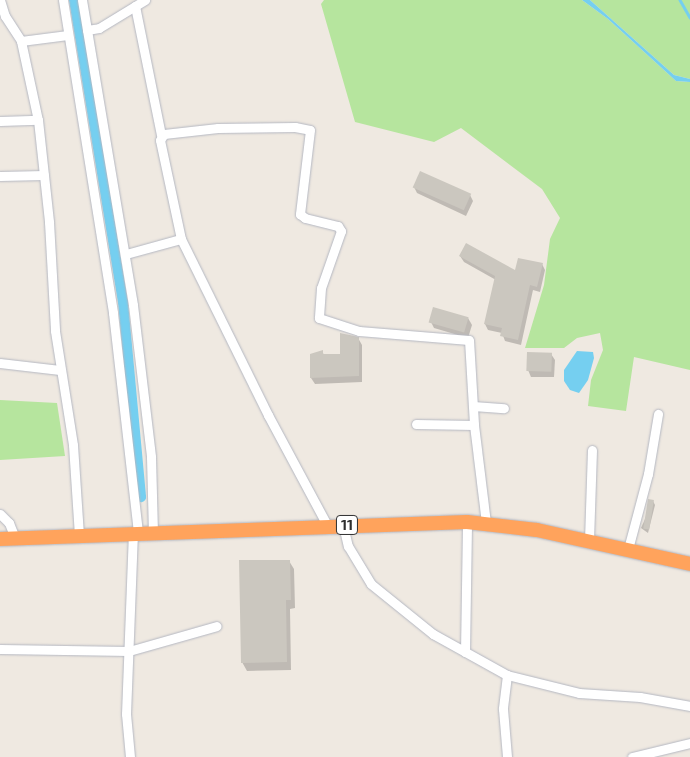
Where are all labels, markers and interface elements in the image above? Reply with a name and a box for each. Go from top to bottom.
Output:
road number: 11 [336,514,358,536]

